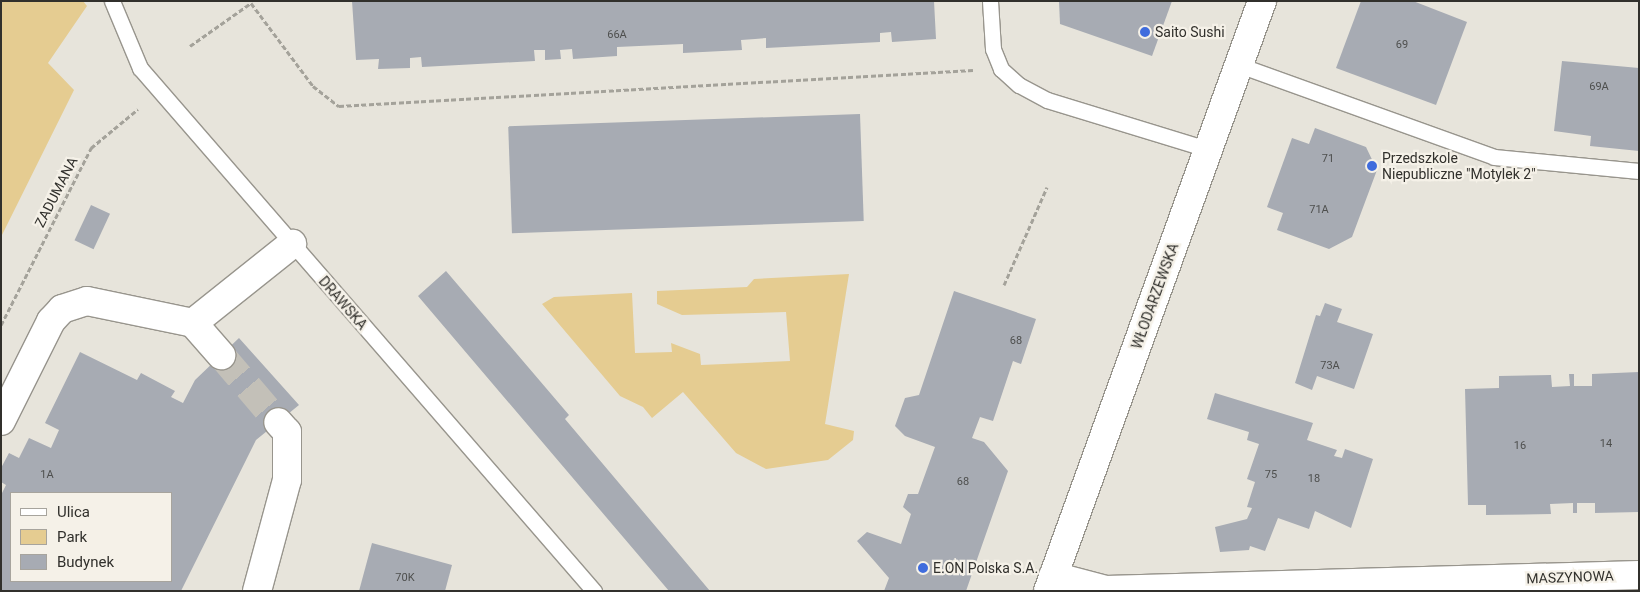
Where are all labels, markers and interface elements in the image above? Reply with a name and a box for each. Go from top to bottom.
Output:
place label: Saito Sushi [1155,24,1225,40]
marker: Saito Sushi [1139,26,1151,38]
house number: 66A [607,28,627,42]
house number: 69 [1396,38,1408,52]
house number: 69A [1589,80,1609,94]
place label: Przedszkole Niepubliczne "Motylek 2" [1382,150,1536,182]
house number: 71 [1322,152,1334,166]
street label: ZADUMANA [31,154,81,230]
marker: Przedszkole Niepubliczne "Motylek 2" [1366,160,1378,172]
house number: 71A [1309,203,1329,217]
street label: WŁODARZEWSKA [1128,241,1182,351]
street label: DRAWSKA [315,273,371,333]
house number: 68 [1010,334,1022,348]
house number: 73A [1320,359,1340,373]
house number: 14 [1600,437,1612,451]
house number: 16 [1514,439,1526,453]
house number: 1A [40,468,54,482]
house number: 75 [1265,468,1277,482]
house number: 18 [1308,472,1320,486]
house number: 68 [957,475,969,489]
legend [10,492,172,582]
text: Ulica [57,503,90,521]
text: Park [57,528,87,546]
text: Budynek [57,553,114,571]
place label: E.ON Polska S.A. [933,560,1038,576]
marker: E.ON Polska S.A. [917,562,929,574]
street label: MASZYNOWA [1526,567,1614,587]
house number: 70K [395,571,415,585]

